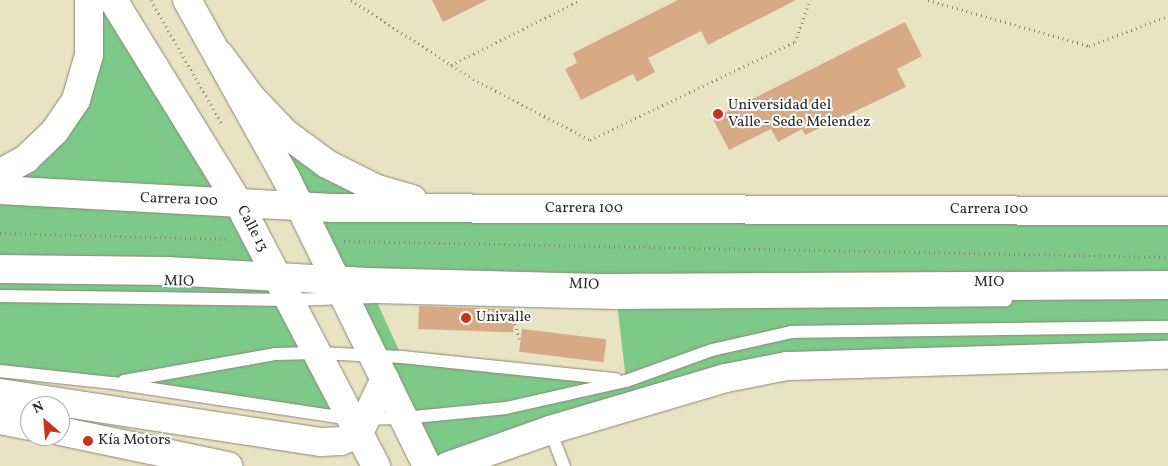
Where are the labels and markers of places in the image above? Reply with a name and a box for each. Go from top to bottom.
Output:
place label: Universidad del Valle - Sede Melendez [728,96,871,131]
marker: Universidad del Valle - Sede Melendez [712,108,724,120]
place label: Univalle [476,309,531,327]
marker: Univalle [460,312,472,324]
place label: Kía Motors [98,432,171,450]
marker: Kía Motors [82,435,94,447]

